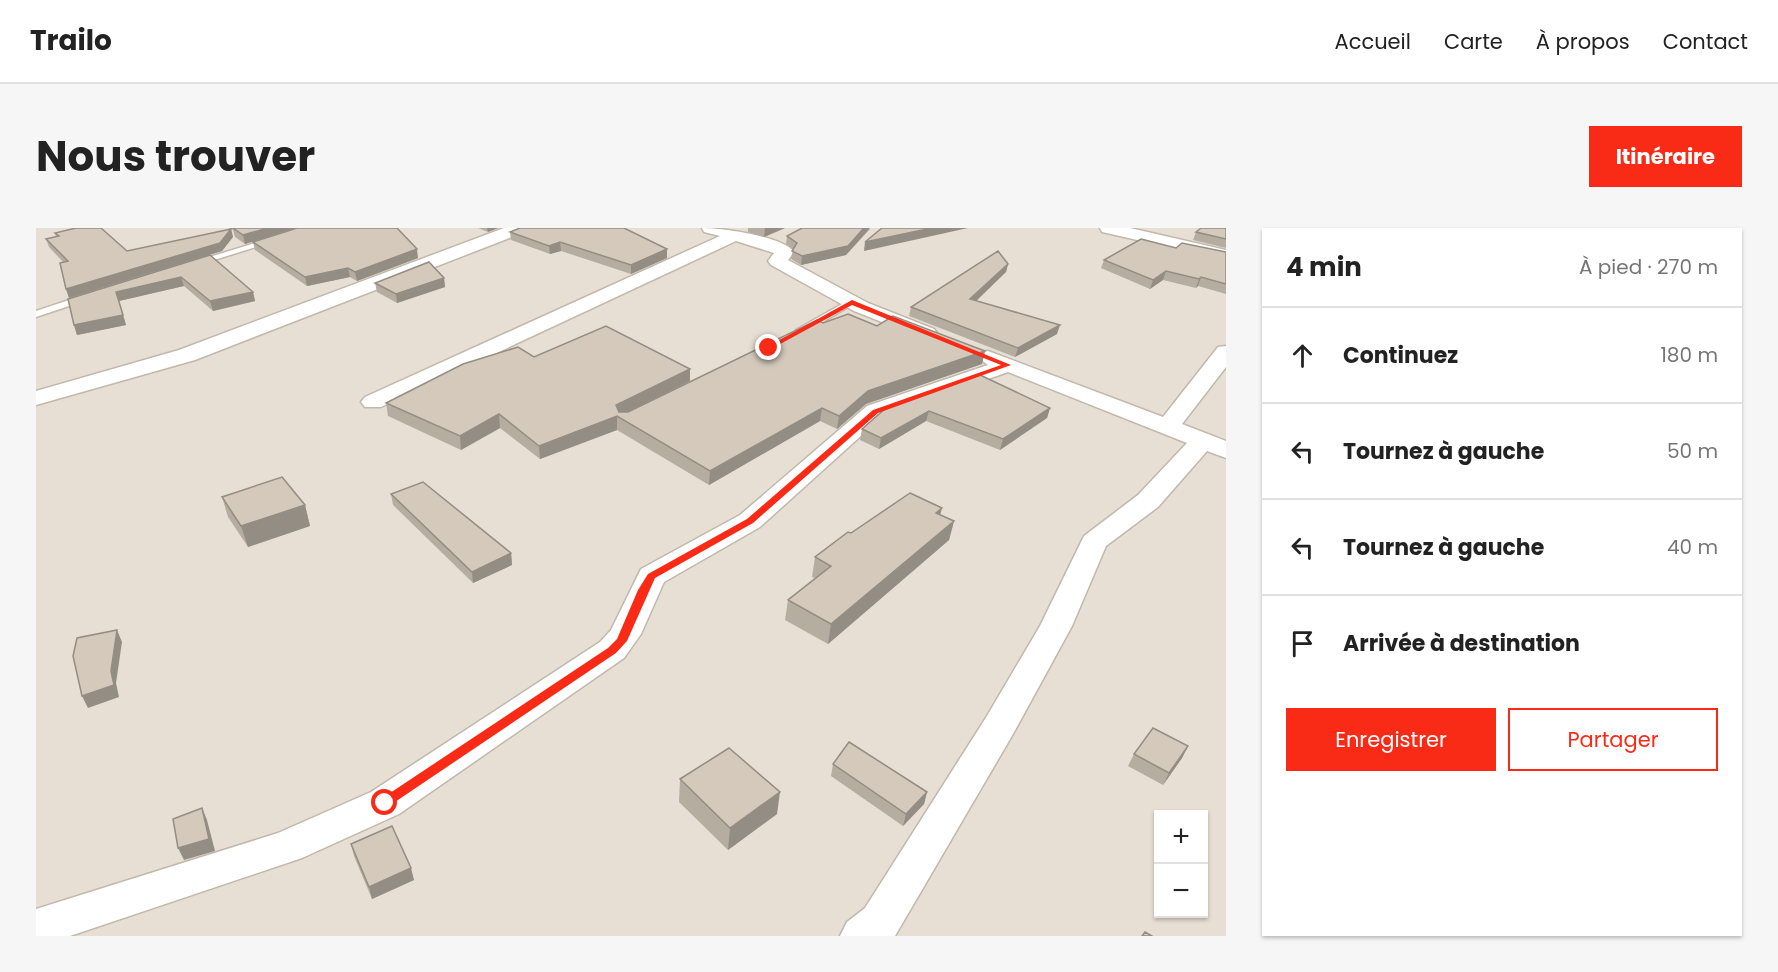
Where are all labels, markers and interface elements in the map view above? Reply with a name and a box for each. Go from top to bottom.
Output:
text: Trailo [30,21,112,60]
text: Accueil [1334,27,1411,56]
text: Carte [1444,27,1503,56]
text: À propos [1536,27,1630,56]
text: Contact [1663,27,1748,56]
button: Itinéraire [1589,126,1742,187]
text: Nous trouver [36,127,315,186]
text: 4 min [1286,249,1362,285]
text: À pied · 270 m [1579,253,1718,281]
route end [755,334,781,360]
icon: ahead [1286,339,1319,372]
text: Continuez [1343,340,1458,371]
text: 180 m [1660,341,1718,369]
icon: left [1286,435,1319,468]
text: Tournez à gauche [1343,436,1544,467]
text: 50 m [1667,437,1718,465]
icon: left [1286,531,1319,564]
text: Tournez à gauche [1343,532,1544,563]
text: 40 m [1667,533,1718,561]
icon: arrive [1286,627,1319,660]
text: Arrivée à destination [1343,628,1580,659]
button: Enregistrer [1286,708,1496,771]
button: Partager [1508,708,1718,771]
route start [371,789,397,815]
map controls [1154,810,1208,918]
button: + [1154,810,1208,864]
button: − [1154,864,1208,918]

